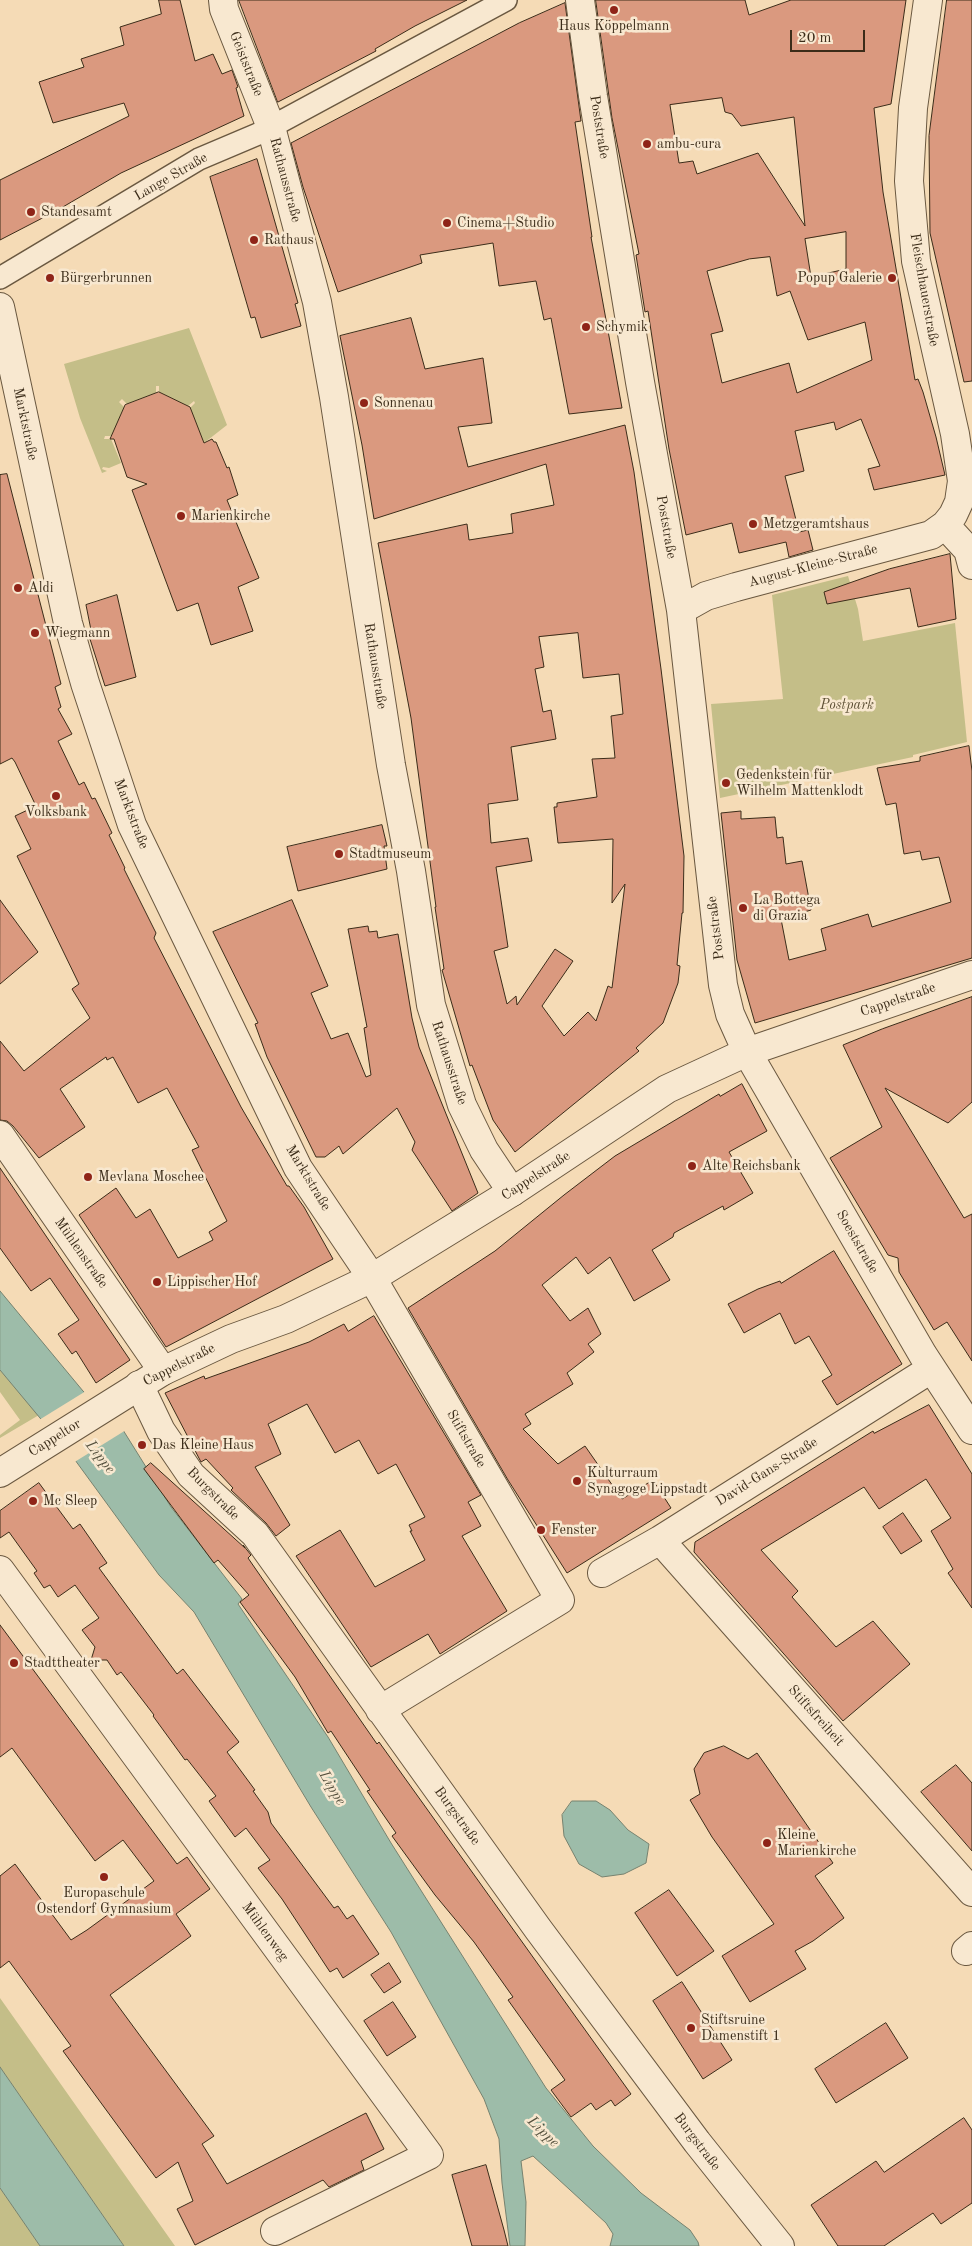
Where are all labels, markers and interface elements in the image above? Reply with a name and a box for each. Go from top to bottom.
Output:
marker: Haus Köppelmann [608,4,620,16]
place label: Haus Köppelmann [559,18,669,34]
scale bar [792,20,867,52]
street label: Geiststraße [225,29,267,99]
text: 20 m [798,31,832,46]
street label: Poststraße [586,94,612,160]
street label: Rathausstraße [266,136,304,224]
place label: ambu-cura [657,136,721,152]
marker: ambu-cura [641,138,653,150]
street label: Lange Straße [131,149,211,205]
place label: Standesamt [41,204,112,220]
marker: Standesamt [25,206,37,218]
place label: Cinema+Studio [457,215,554,231]
marker: Cinema+Studio [441,217,453,229]
place label: Rathaus [264,232,314,248]
street label: Fleischhauerstraße [906,232,942,348]
marker: Rathaus [248,234,260,246]
place label: Bürgerbrunnen [60,270,152,286]
place label: Popup Galerie [797,270,882,286]
marker: Bürgerbrunnen [44,272,56,284]
marker: Popup Galerie [886,272,898,284]
place label: Schymik [596,319,648,335]
marker: Schymik [580,321,592,333]
street label: Marktstraße [9,386,41,462]
place label: Sonnenau [374,395,433,411]
marker: Sonnenau [358,397,370,409]
street label: Poststraße [652,494,680,560]
place label: Marienkirche [191,508,270,524]
marker: Marienkirche [175,510,187,522]
place label: Metzgeramtshaus [763,516,869,532]
marker: Metzgeramtshaus [747,518,759,530]
street label: August-Kleine-Straße [747,541,879,591]
place label: Aldi [28,580,54,596]
marker: Aldi [12,582,24,594]
street label: Rathausstraße [360,622,390,710]
place label: Wiegmann [45,625,110,641]
marker: Wiegmann [29,627,41,639]
park label: Postpark [820,697,874,713]
place label: Gedenkstein für Wilhelm Mattenklodt [736,767,863,800]
street label: Marktstraße [110,776,152,852]
marker: Gedenkstein für Wilhelm Mattenklodt [720,777,732,789]
marker: Volksbank [50,790,62,802]
place label: Volksbank [25,804,87,820]
place label: Stadtmuseum [349,846,431,862]
marker: Stadtmuseum [333,848,345,860]
place label: La Bottega di Grazia [753,892,821,924]
street label: Poststraße [704,895,728,961]
marker: La Bottega di Grazia [737,902,749,914]
street label: Cappelstraße [858,979,938,1021]
street label: Rathausstraße [428,1019,470,1107]
street label: Marktstraße [282,1142,334,1214]
street label: Cappelstraße [499,1148,573,1204]
place label: Alte Reichsbank [702,1158,801,1174]
marker: Alte Reichsbank [686,1160,698,1172]
place label: Mevlana Moschee [98,1169,204,1185]
marker: Mevlana Moschee [82,1171,94,1183]
street label: Soeststraße [832,1207,882,1277]
street label: Mühlenstraße [51,1215,111,1291]
place label: Lippischer Hof [167,1274,257,1290]
marker: Lippischer Hof [151,1276,163,1288]
street label: Cappelstraße [140,1340,218,1390]
street label: Stiftstraße [443,1407,489,1471]
street label: Cappeltor [26,1415,84,1461]
street label: David-Gans-Straße [713,1434,821,1510]
water label: Lippe [81,1437,119,1477]
place label: Das Kleine Haus [152,1437,254,1453]
marker: Das Kleine Haus [136,1439,148,1451]
street label: Burgstraße [183,1464,243,1524]
place label: Kulturraum Synagoge Lippstadt [587,1465,708,1498]
marker: Kulturraum Synagoge Lippstadt [571,1475,583,1487]
place label: Mc Sleep [43,1493,97,1509]
marker: Mc Sleep [27,1495,39,1507]
place label: Fenster [551,1522,597,1538]
marker: Fenster [535,1524,547,1536]
place label: Stadttheater [24,1655,100,1671]
marker: Stadttheater [8,1657,20,1669]
street label: Stiftsfreiheit [784,1682,848,1750]
water label: Lippe [315,1767,349,1809]
street label: Burgstraße [430,1784,484,1848]
place label: Kleine Marienkirche [777,1827,856,1860]
marker: Kleine Marienkirche [761,1837,773,1849]
marker: Europaschule Ostendorf Gymnasium [98,1871,110,1883]
place label: Europaschule Ostendorf Gymnasium [37,1885,171,1918]
street label: Mühlenweg [238,1899,292,1965]
place label: Stiftsruine Damenstift 1 [701,2012,780,2044]
marker: Stiftsruine Damenstift 1 [685,2022,697,2034]
street label: Burgstraße [670,2110,724,2174]
water label: Lippe [523,2112,563,2152]

